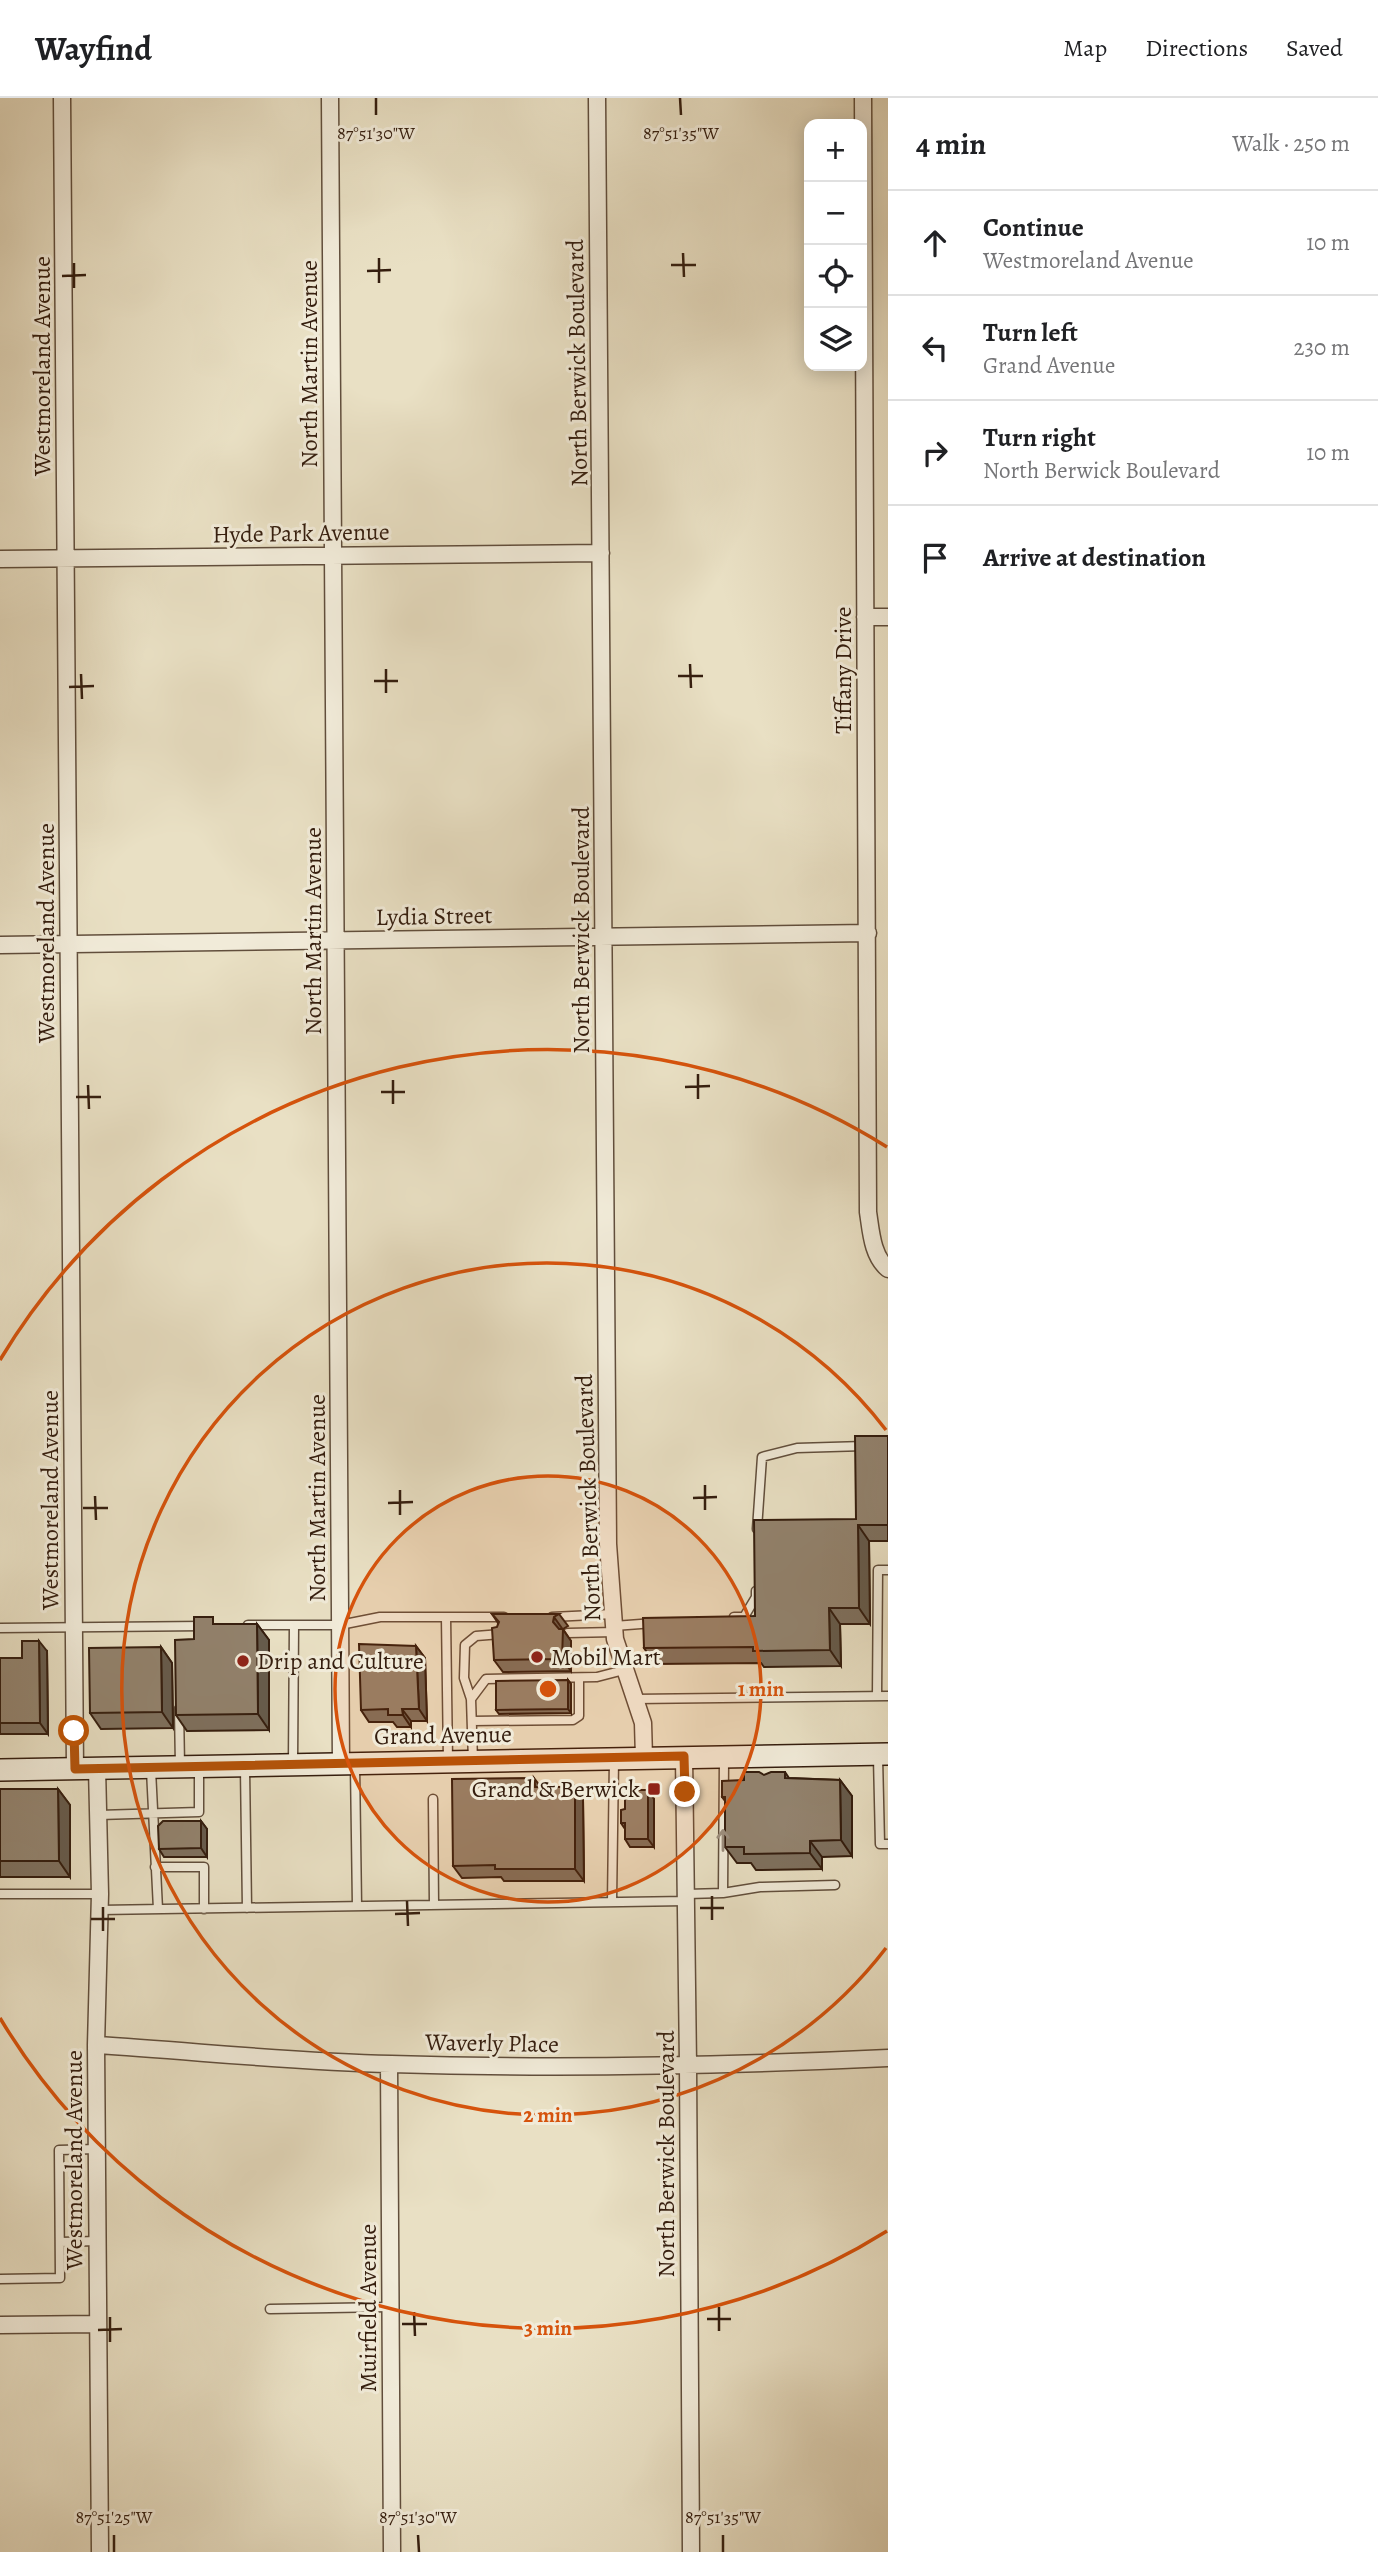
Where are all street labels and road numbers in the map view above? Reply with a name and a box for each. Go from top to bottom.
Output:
street label: North Berwick Boulevard [559,239,595,487]
street label: Westmoreland Avenue [26,256,58,477]
street label: North Martin Avenue [293,260,325,468]
street label: Hyde Park Avenue [212,515,390,551]
street label: Tiffany Drive [827,606,859,734]
street label: North Berwick Boulevard [565,806,597,1054]
street label: Westmoreland Avenue [30,823,62,1044]
street label: North Martin Avenue [297,827,329,1035]
street label: Lydia Street [375,899,493,933]
street label: North Berwick Boulevard [568,1374,608,1622]
street label: Westmoreland Avenue [34,1390,66,1611]
street label: North Martin Avenue [301,1394,333,1602]
street label: Grand Avenue [374,1718,512,1752]
street label: Waverly Place [424,2026,559,2060]
street label: North Berwick Boulevard [650,2030,682,2278]
street label: Westmoreland Avenue [58,2050,90,2271]
street label: Muirfield Avenue [352,2224,384,2392]

